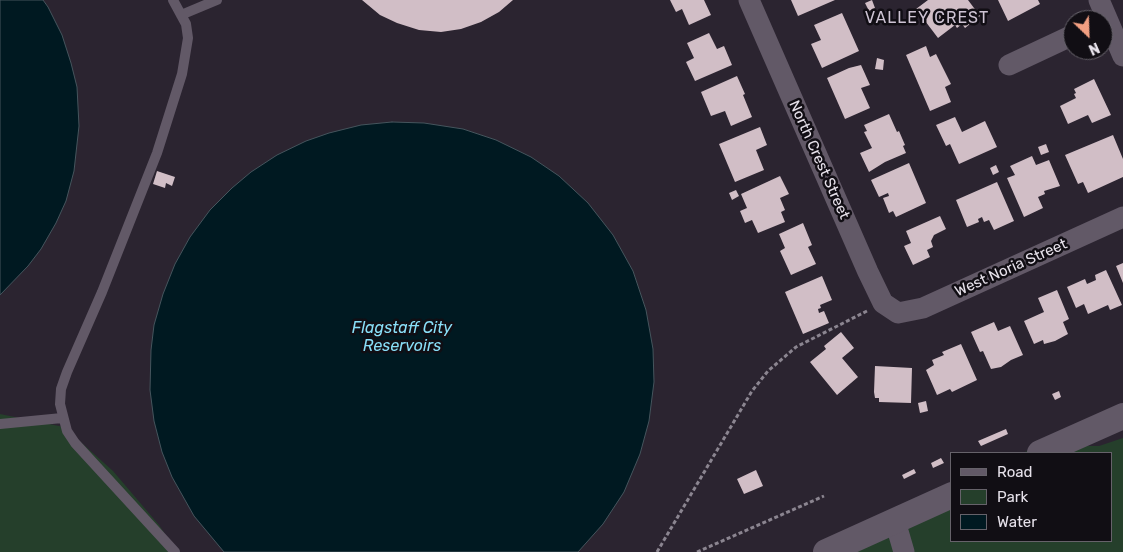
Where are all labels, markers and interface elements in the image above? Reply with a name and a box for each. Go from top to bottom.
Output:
district label: VALLEY CREST [863,8,991,28]
north arrow [1063,10,1113,60]
text: N [1086,38,1102,58]
street label: North Crest Street [785,98,853,222]
street label: West Noria Street [952,235,1070,301]
water label: Flagstaff City Reservoirs [352,318,452,356]
legend [950,452,1113,542]
text: Road [997,463,1033,481]
text: Park [997,488,1028,506]
text: Water [997,513,1037,531]

